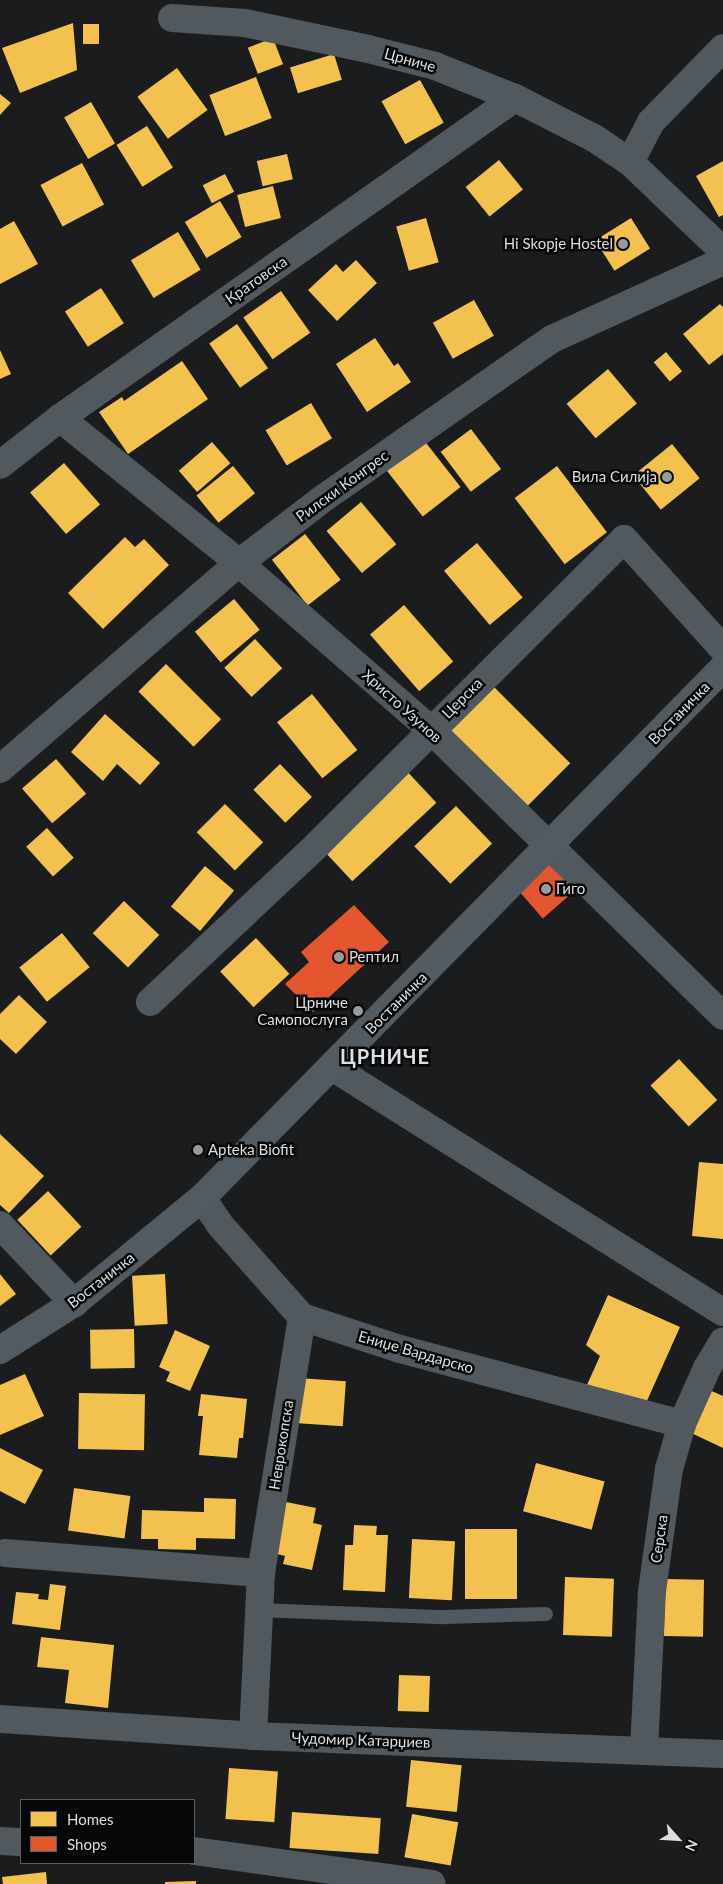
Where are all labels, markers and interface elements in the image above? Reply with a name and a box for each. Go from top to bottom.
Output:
street label: Црниче [382,44,438,76]
place label: Hi Skopje Hostel [504,235,613,253]
marker: Hi Skopje Hostel [617,238,629,250]
street label: Кратовска [222,252,290,308]
street label: Рилски Конгрес [292,446,392,526]
place label: Вила Силија [572,468,657,486]
marker: Вила Силија [661,471,673,483]
street label: Христо Узунов [359,666,445,746]
street label: Церска [438,674,486,722]
street label: Востаничка [645,678,713,748]
place label: Гиго [556,880,585,898]
marker: Гиго [540,883,552,895]
place label: Рептил [349,948,399,966]
marker: Рептил [333,951,345,963]
street label: Востаничка [361,968,431,1038]
place label: Црниче Самопослуга [257,993,348,1028]
marker: Црниче Самопослуга [352,1005,364,1017]
district label: ЦРНИЧЕ [339,1044,431,1068]
place label: Apteka Biofit [208,1141,294,1159]
marker: Apteka Biofit [192,1144,204,1156]
street label: Востаничка [64,1248,138,1312]
street label: Ениџе Вардарско [356,1327,476,1377]
street label: Неврокопска [265,1399,297,1491]
street label: Серска [647,1514,671,1564]
street label: Чудомир Катарџиев [291,1729,431,1751]
legend [20,1799,195,1864]
text: Homes [67,1810,113,1828]
north arrow [653,1814,703,1864]
text: Shops [67,1835,107,1853]
text: N [682,1837,702,1854]

